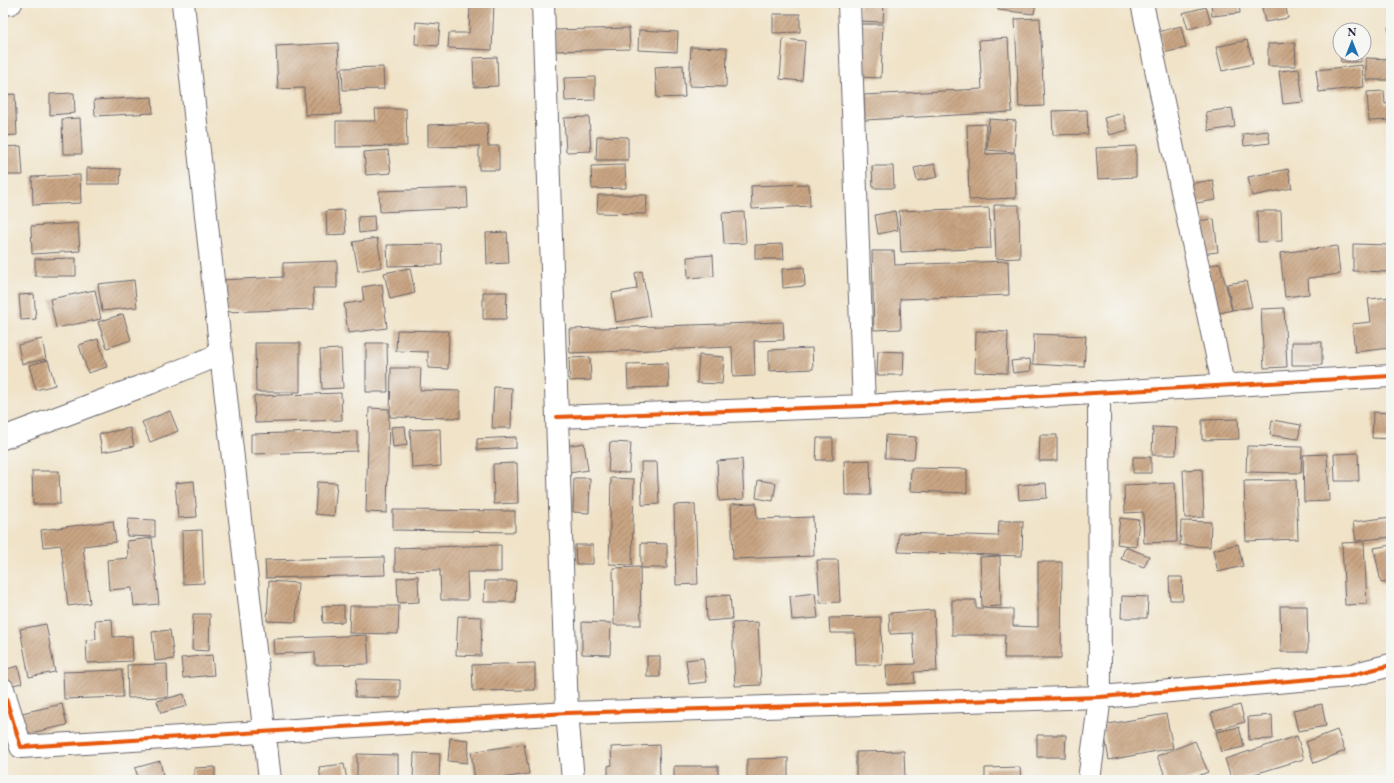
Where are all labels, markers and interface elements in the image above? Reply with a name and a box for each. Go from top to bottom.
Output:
north arrow [1332,22,1372,62]
text: N [1348,25,1357,39]

